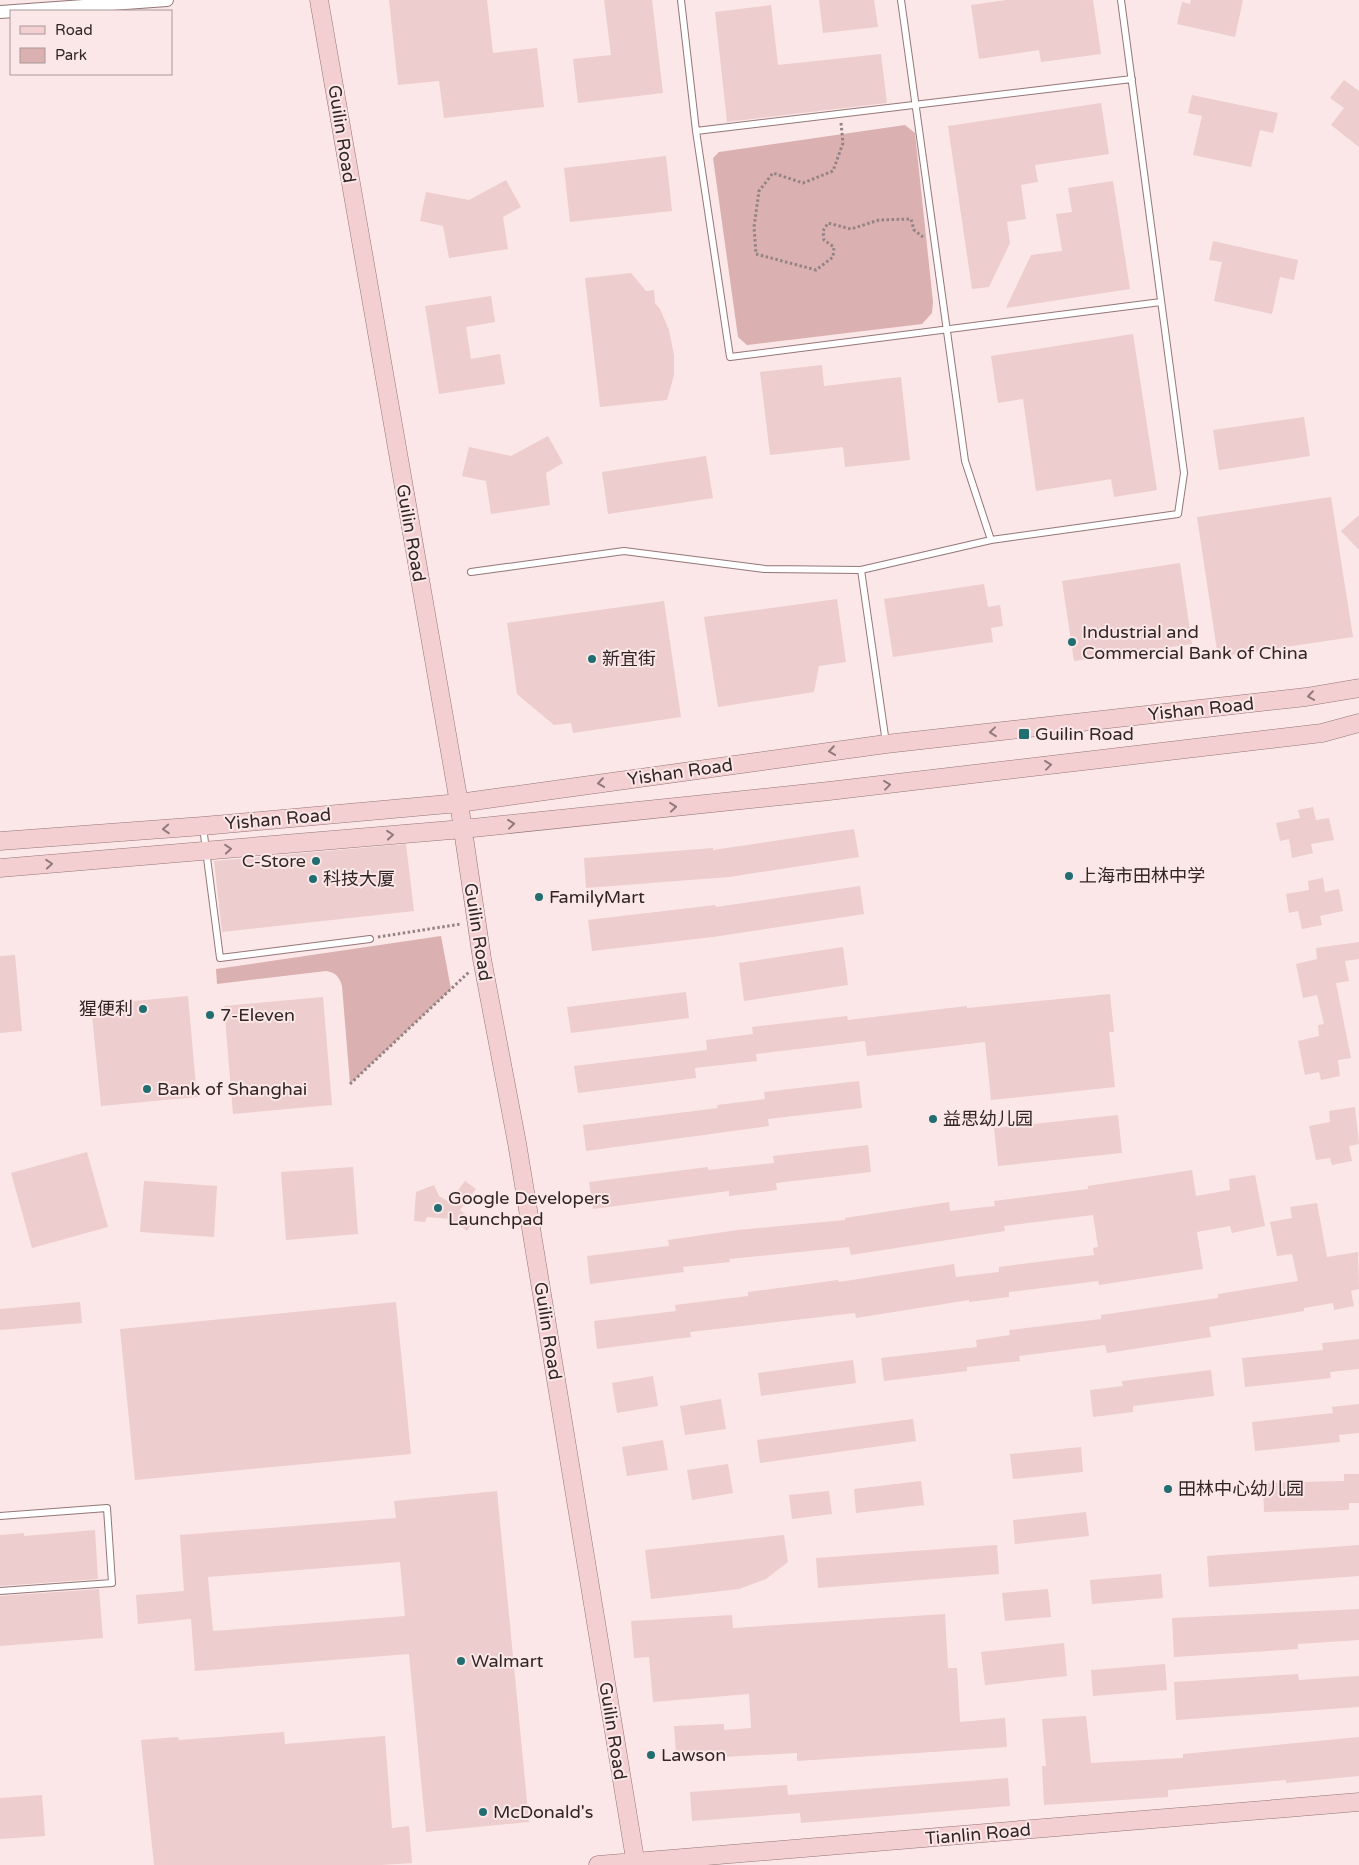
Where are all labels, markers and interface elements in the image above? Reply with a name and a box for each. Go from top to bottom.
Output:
legend [10,10,172,75]
text: Road [55,21,93,39]
text: Park [55,46,87,64]
street label: Guilin Road [323,83,361,185]
street label: Guilin Road [392,482,430,584]
place label: Industrial and Commercial Bank of China [1082,621,1308,664]
marker: Industrial and Commercial Bank of China [1066,636,1078,648]
place label: 新宜街 [602,648,656,670]
marker: 新宜街 [586,653,598,665]
one-way arrow [1306,690,1314,701]
street label: Yishan Road [1147,692,1255,726]
place label: Guilin Road [1035,723,1134,745]
one-way arrow [989,726,997,737]
marker: Guilin Road [1017,727,1031,741]
one-way arrow [827,746,836,756]
street label: Yishan Road [626,754,734,790]
one-way arrow [1044,760,1052,771]
one-way arrow [597,777,605,788]
one-way arrow [883,780,891,791]
one-way arrow [669,802,677,813]
street label: Yishan Road [224,803,332,835]
one-way arrow [508,819,516,830]
one-way arrow [162,823,170,834]
one-way arrow [386,830,394,841]
one-way arrow [224,844,232,855]
place label: C-Store [242,850,306,872]
marker: C-Store [310,855,322,867]
one-way arrow [45,859,53,870]
place label: 上海市田林中学 [1079,865,1205,887]
place label: 科技大厦 [323,868,395,890]
marker: 上海市田林中学 [1063,870,1075,882]
marker: 科技大厦 [307,873,319,885]
street label: Guilin Road [459,881,497,983]
place label: FamilyMart [549,886,645,908]
marker: FamilyMart [533,891,545,903]
place label: 猩便利 [79,998,133,1020]
marker: 猩便利 [137,1003,149,1015]
place label: 7-Eleven [220,1004,295,1026]
marker: 7-Eleven [204,1009,216,1021]
place label: Bank of Shanghai [157,1078,307,1100]
marker: Bank of Shanghai [141,1083,153,1095]
place label: 益思幼儿园 [943,1108,1033,1130]
marker: 益思幼儿园 [927,1113,939,1125]
place label: Google Developers Launchpad [448,1187,610,1230]
marker: Google Developers Launchpad [432,1202,444,1214]
street label: Guilin Road [529,1280,567,1382]
place label: 田林中心幼儿园 [1178,1478,1304,1500]
marker: 田林中心幼儿园 [1162,1483,1174,1495]
place label: Walmart [471,1650,544,1672]
marker: Walmart [455,1655,467,1667]
street label: Guilin Road [594,1680,632,1782]
place label: Lawson [661,1744,726,1766]
marker: Lawson [645,1749,657,1761]
place label: McDonald's [493,1801,593,1823]
marker: McDonald's [477,1806,489,1818]
street label: Tianlin Road [924,1818,1032,1850]

